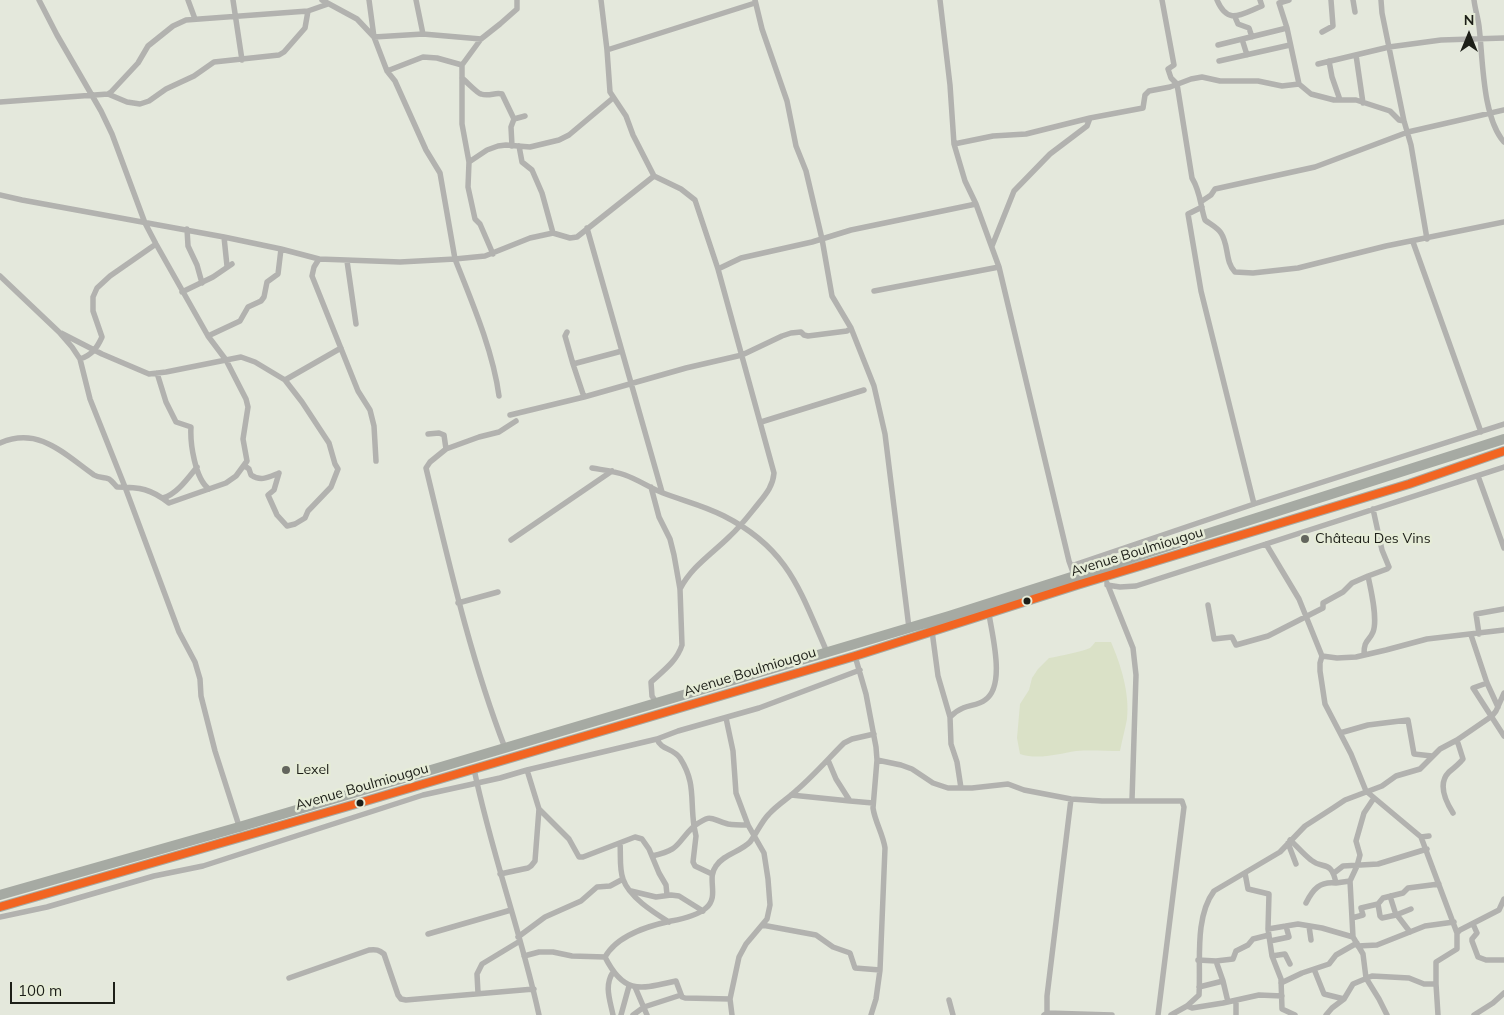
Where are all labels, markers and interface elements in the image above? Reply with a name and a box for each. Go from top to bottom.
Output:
north arrow [1444,10,1494,60]
text: N [1464,11,1474,29]
street label: Avenue Boulmiougou [1069,524,1205,580]
place label: Château Des Vins [1315,531,1431,547]
marker: Château Des Vins [1299,533,1311,545]
unlabelled marker [1022,596,1032,606]
street label: Avenue Boulmiougou [682,644,818,700]
street label: Avenue Boulmiougou [294,760,430,814]
place label: Lexel [296,762,329,778]
marker: Lexel [280,764,292,776]
unlabelled marker [355,798,365,808]
scale bar [12,972,118,1004]
text: 100 m [18,981,62,1000]

